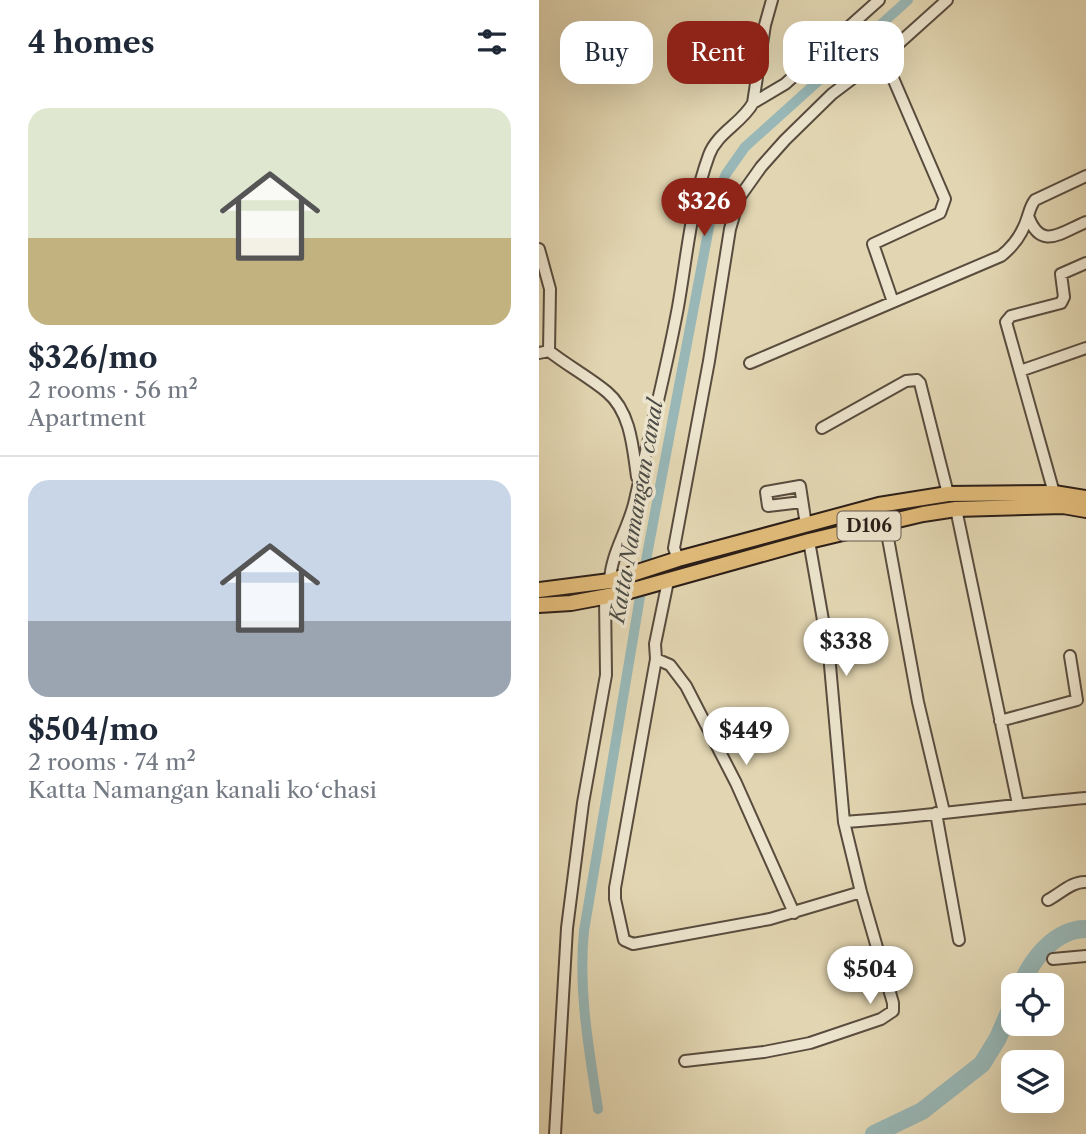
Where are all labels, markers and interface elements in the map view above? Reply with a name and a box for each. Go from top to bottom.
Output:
chip: Buy [560,21,653,84]
chip: Rent [667,21,769,84]
chip: Filters [783,21,904,84]
icon: filters [473,23,511,61]
text: 4 homes [28,24,155,61]
icon: home [207,153,333,279]
pin: $326 [663,178,745,238]
text: $326 [677,187,731,215]
text: $326/mo [28,339,158,376]
text: 2 rooms · 56 m² [28,376,198,404]
water label: Katta Namangan canal [604,395,668,627]
text: Apartment [28,404,146,432]
road number: D106 [837,512,901,540]
icon: home [207,525,333,651]
pin: $338 [805,618,887,678]
text: $338 [819,627,873,655]
pin: $449 [705,708,787,767]
text: $504/mo [28,711,158,748]
text: $449 [719,716,773,744]
text: 2 rooms · 74 m² [28,748,196,776]
text: Katta Namangan kanali koʻchasi [28,776,377,804]
pin: $504 [829,946,911,1006]
text: $504 [843,955,897,983]
map controls [1001,973,1064,1113]
button: locate [1001,973,1064,1036]
button: layers [1001,1050,1064,1113]

